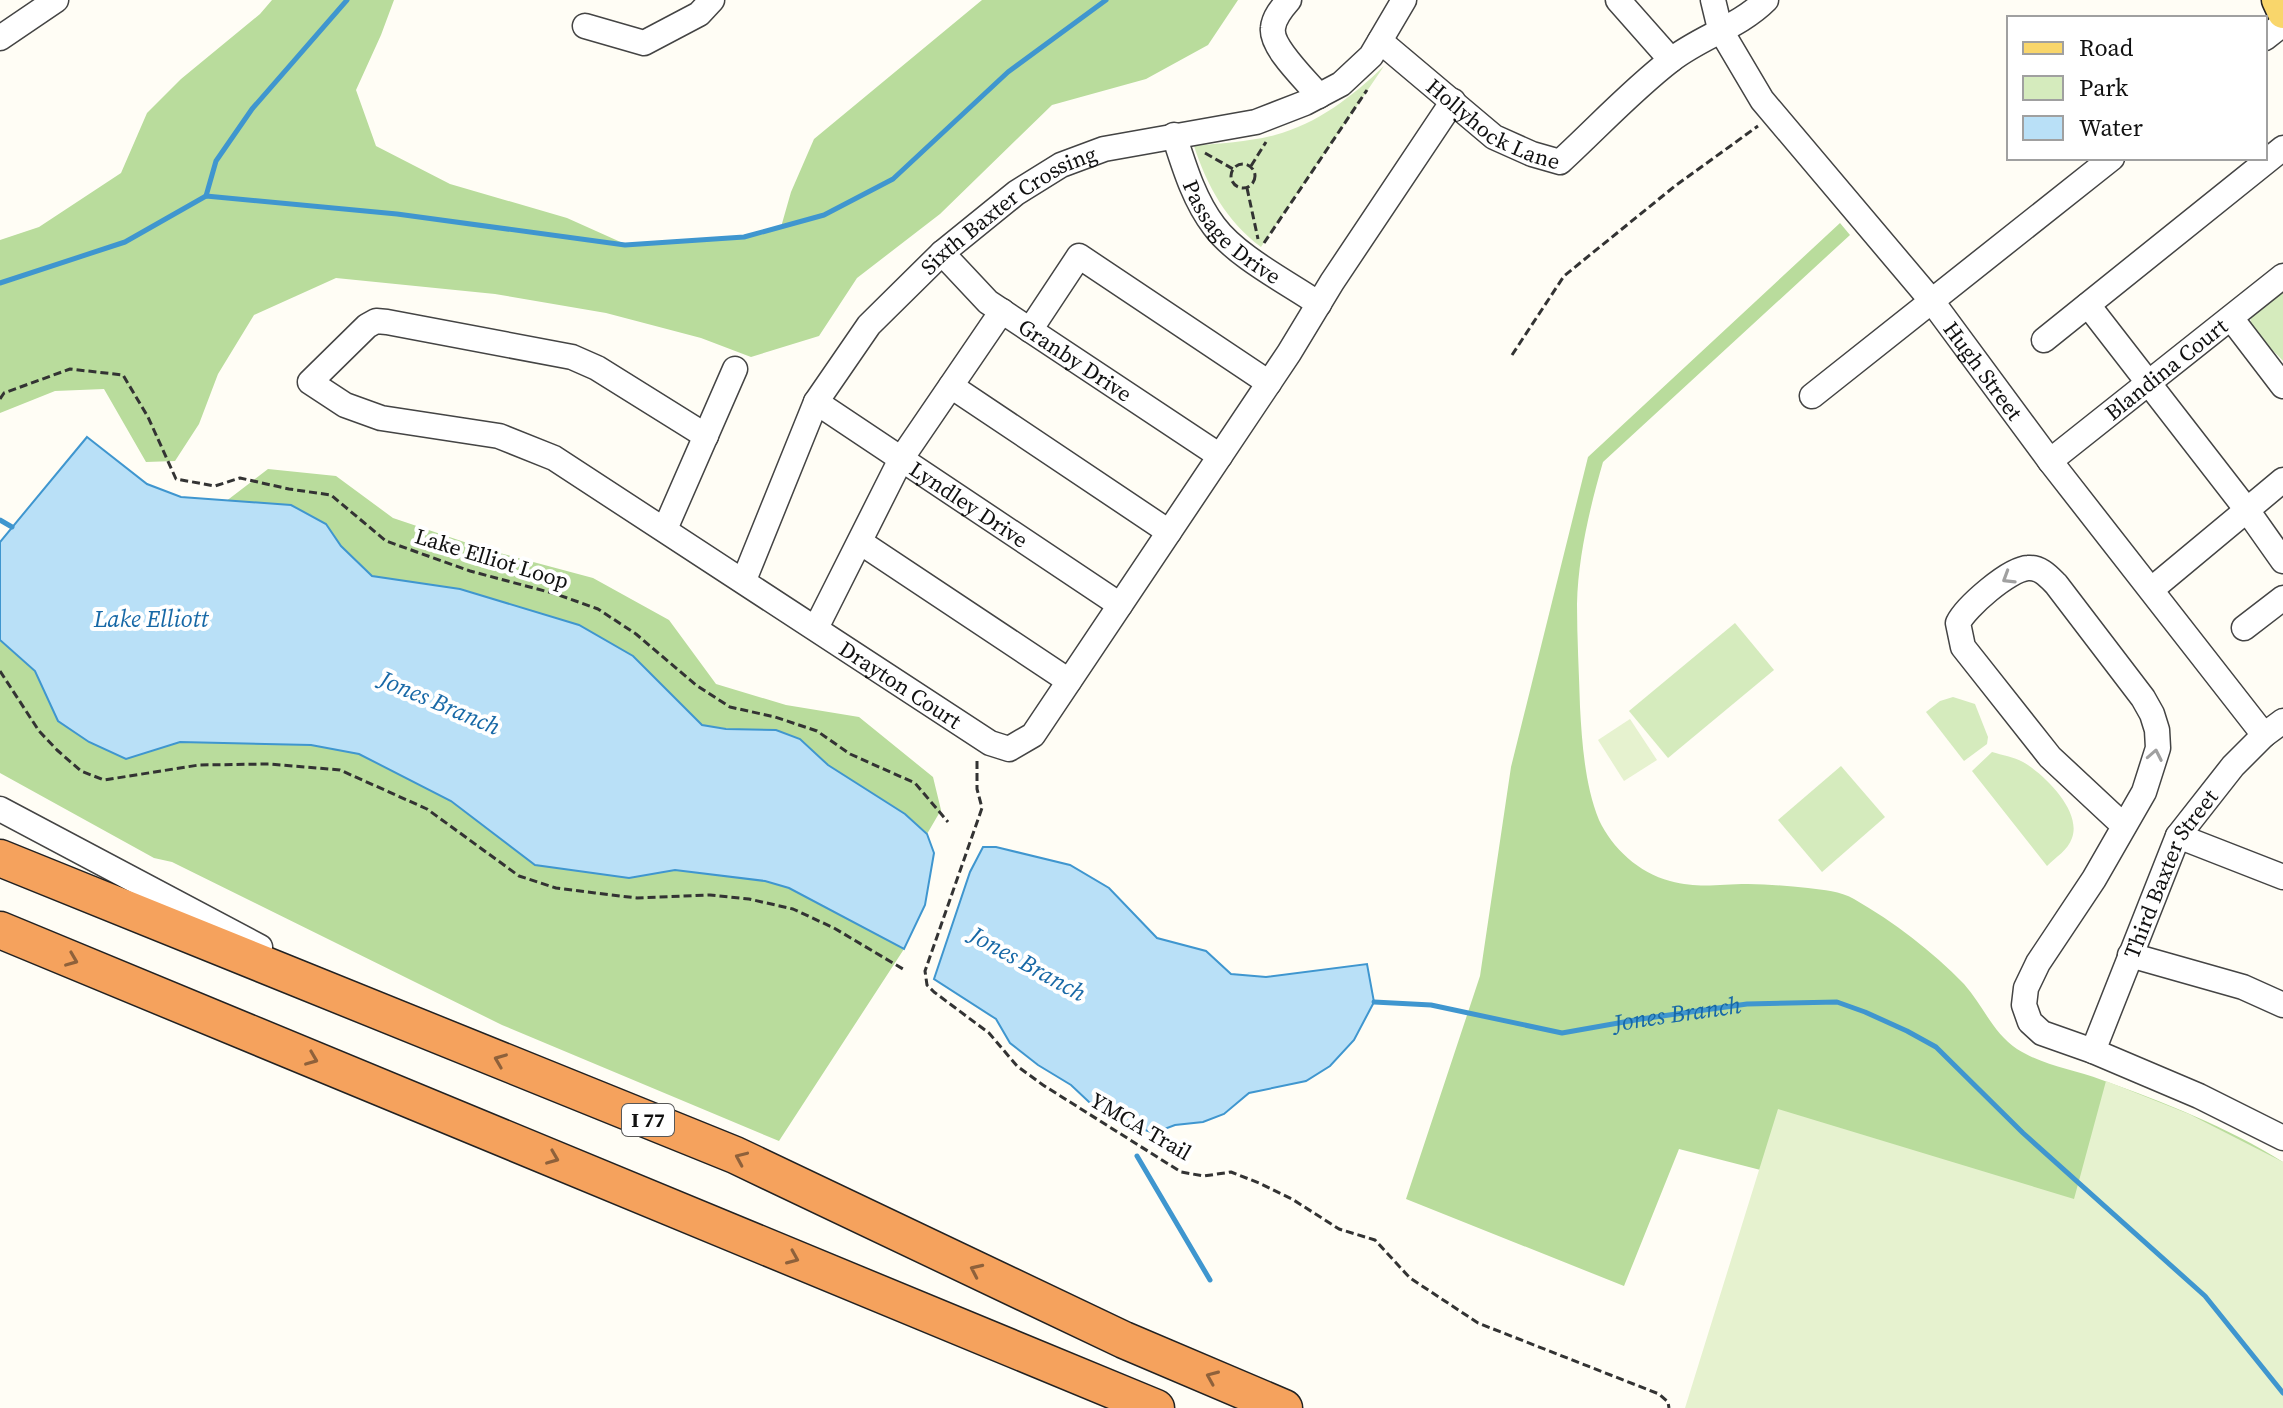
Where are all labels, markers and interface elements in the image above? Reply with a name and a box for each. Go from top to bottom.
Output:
legend [2007,16,2267,160]
text: Road [2079,31,2134,64]
street label: Hollyhock Lane [1420,71,1564,176]
text: Park [2079,71,2129,104]
text: Water [2079,111,2143,144]
street label: Sixth Baxter Crossing [914,138,1101,281]
street label: Passage Drive [1176,175,1287,291]
street label: Blandina Court [2098,310,2234,427]
street label: Granby Drive [1013,311,1138,409]
street label: Hugh Street [1937,315,2030,427]
street label: Lyndley Drive [904,454,1034,555]
street label: Lake Elliot Loop [411,520,573,596]
one-way arrow [2003,568,2017,583]
water label: Lake Elliott [93,602,209,635]
street label: Drayton Court [834,634,968,736]
water label: Jones Branch [372,661,506,743]
one-way arrow [2146,749,2163,763]
street label: Third Baxter Street [2116,782,2225,963]
water label: Jones Branch [962,917,1092,1009]
one-way arrow [64,950,78,966]
water label: Jones Branch [1608,988,1743,1040]
one-way arrow [304,1049,318,1066]
one-way arrow [494,1054,508,1070]
street label: YMCA Trail [1085,1085,1197,1167]
road number: I 77 [622,1104,674,1136]
one-way arrow [545,1149,559,1165]
one-way arrow [734,1152,749,1168]
one-way arrow [785,1248,799,1264]
one-way arrow [969,1264,984,1280]
one-way arrow [1206,1371,1220,1387]

